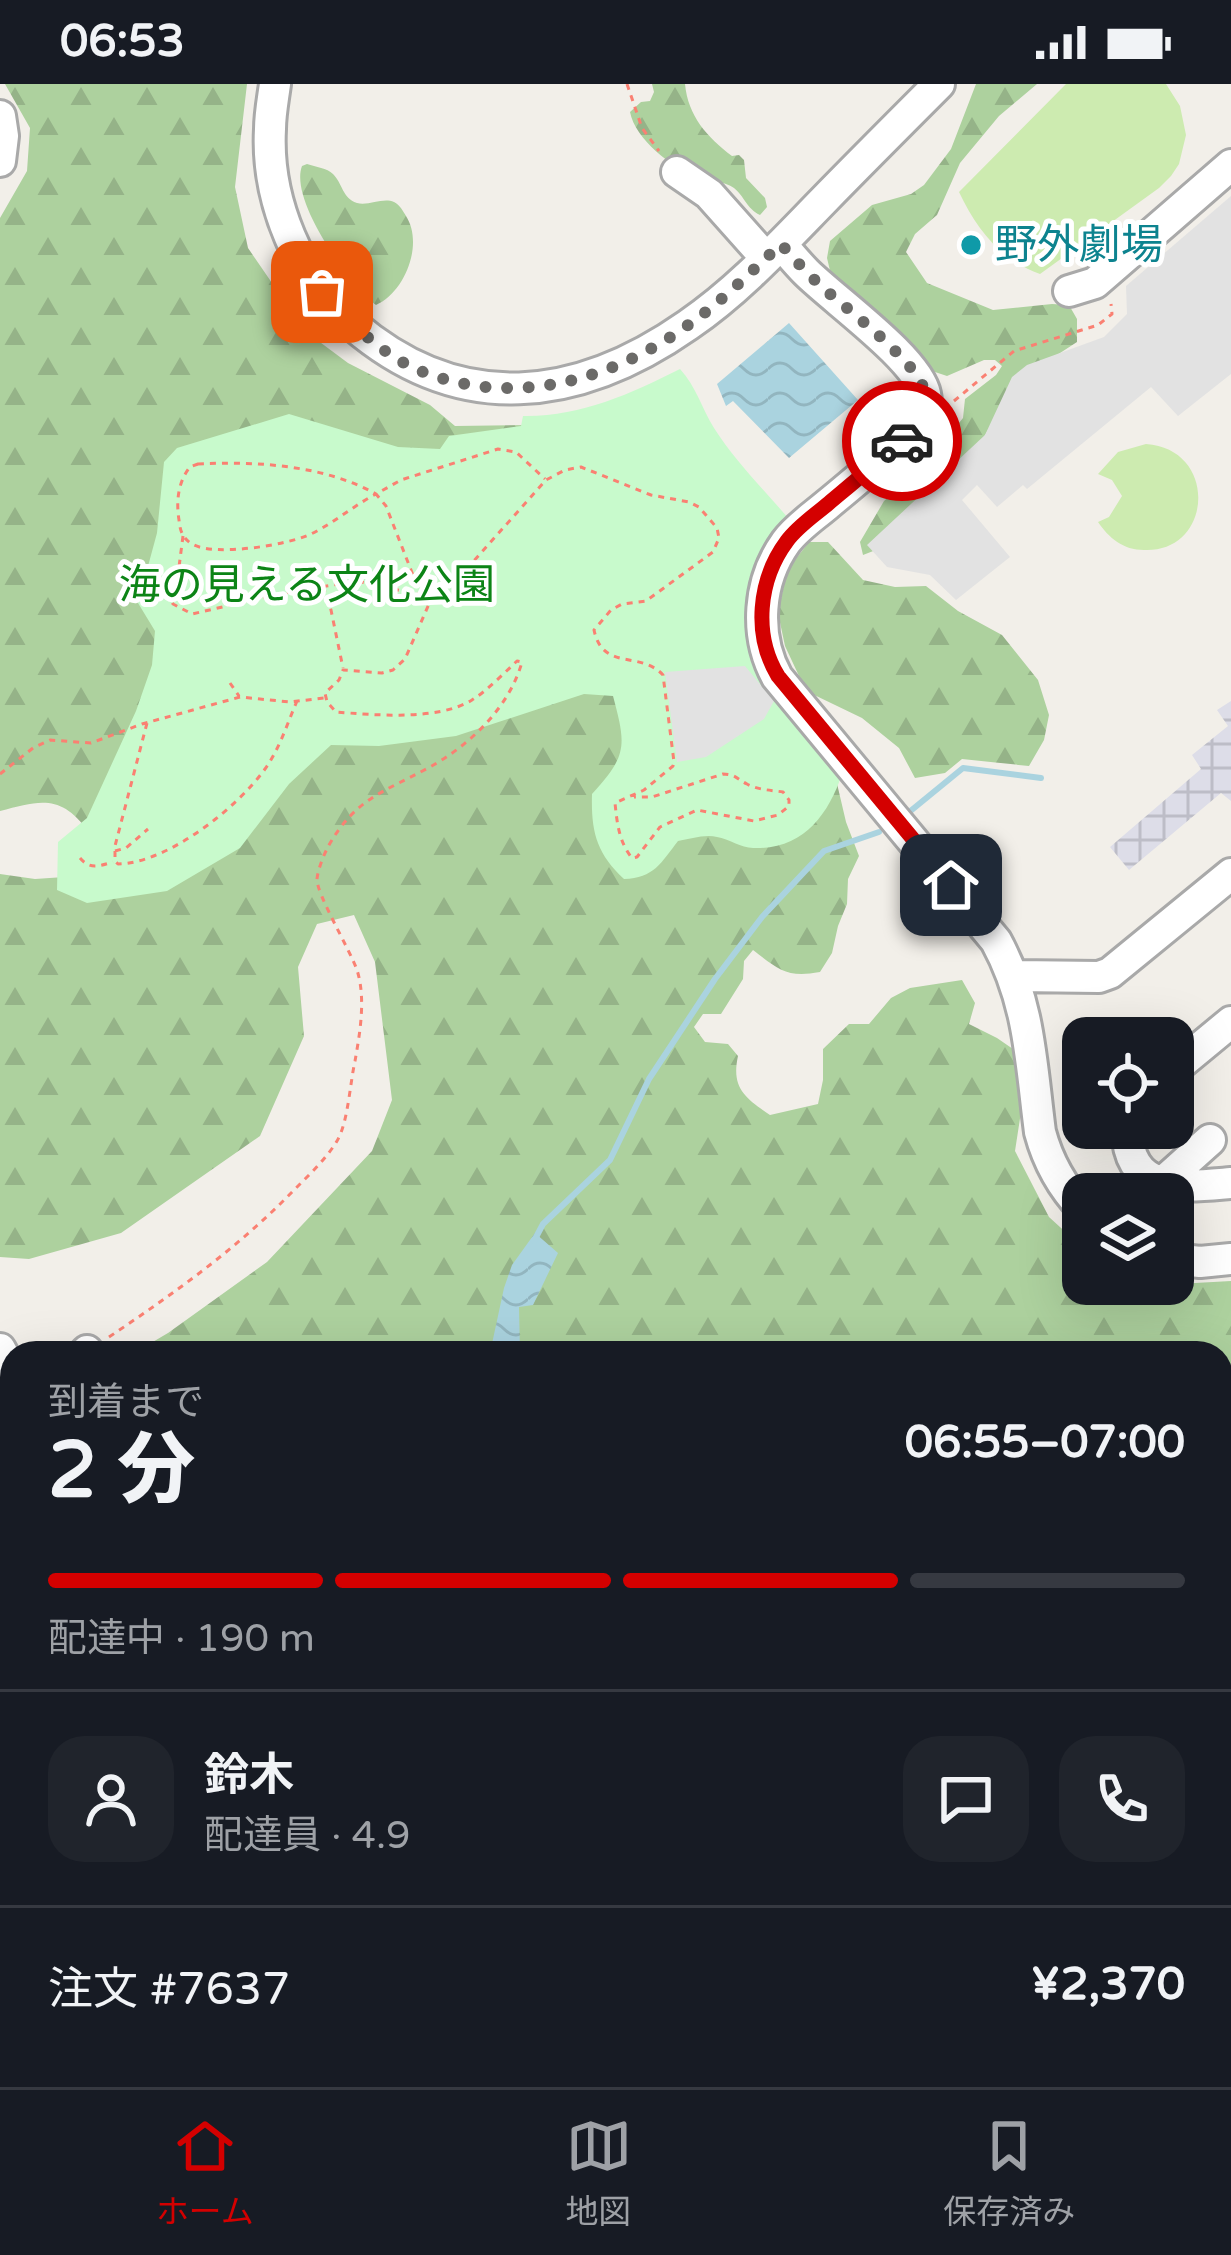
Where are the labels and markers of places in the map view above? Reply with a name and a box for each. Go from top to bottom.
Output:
place label: 野外劇場 [995,220,1163,271]
marker: 野外劇場 [958,232,984,258]
pin [271,241,373,343]
pin [900,834,1002,936]

